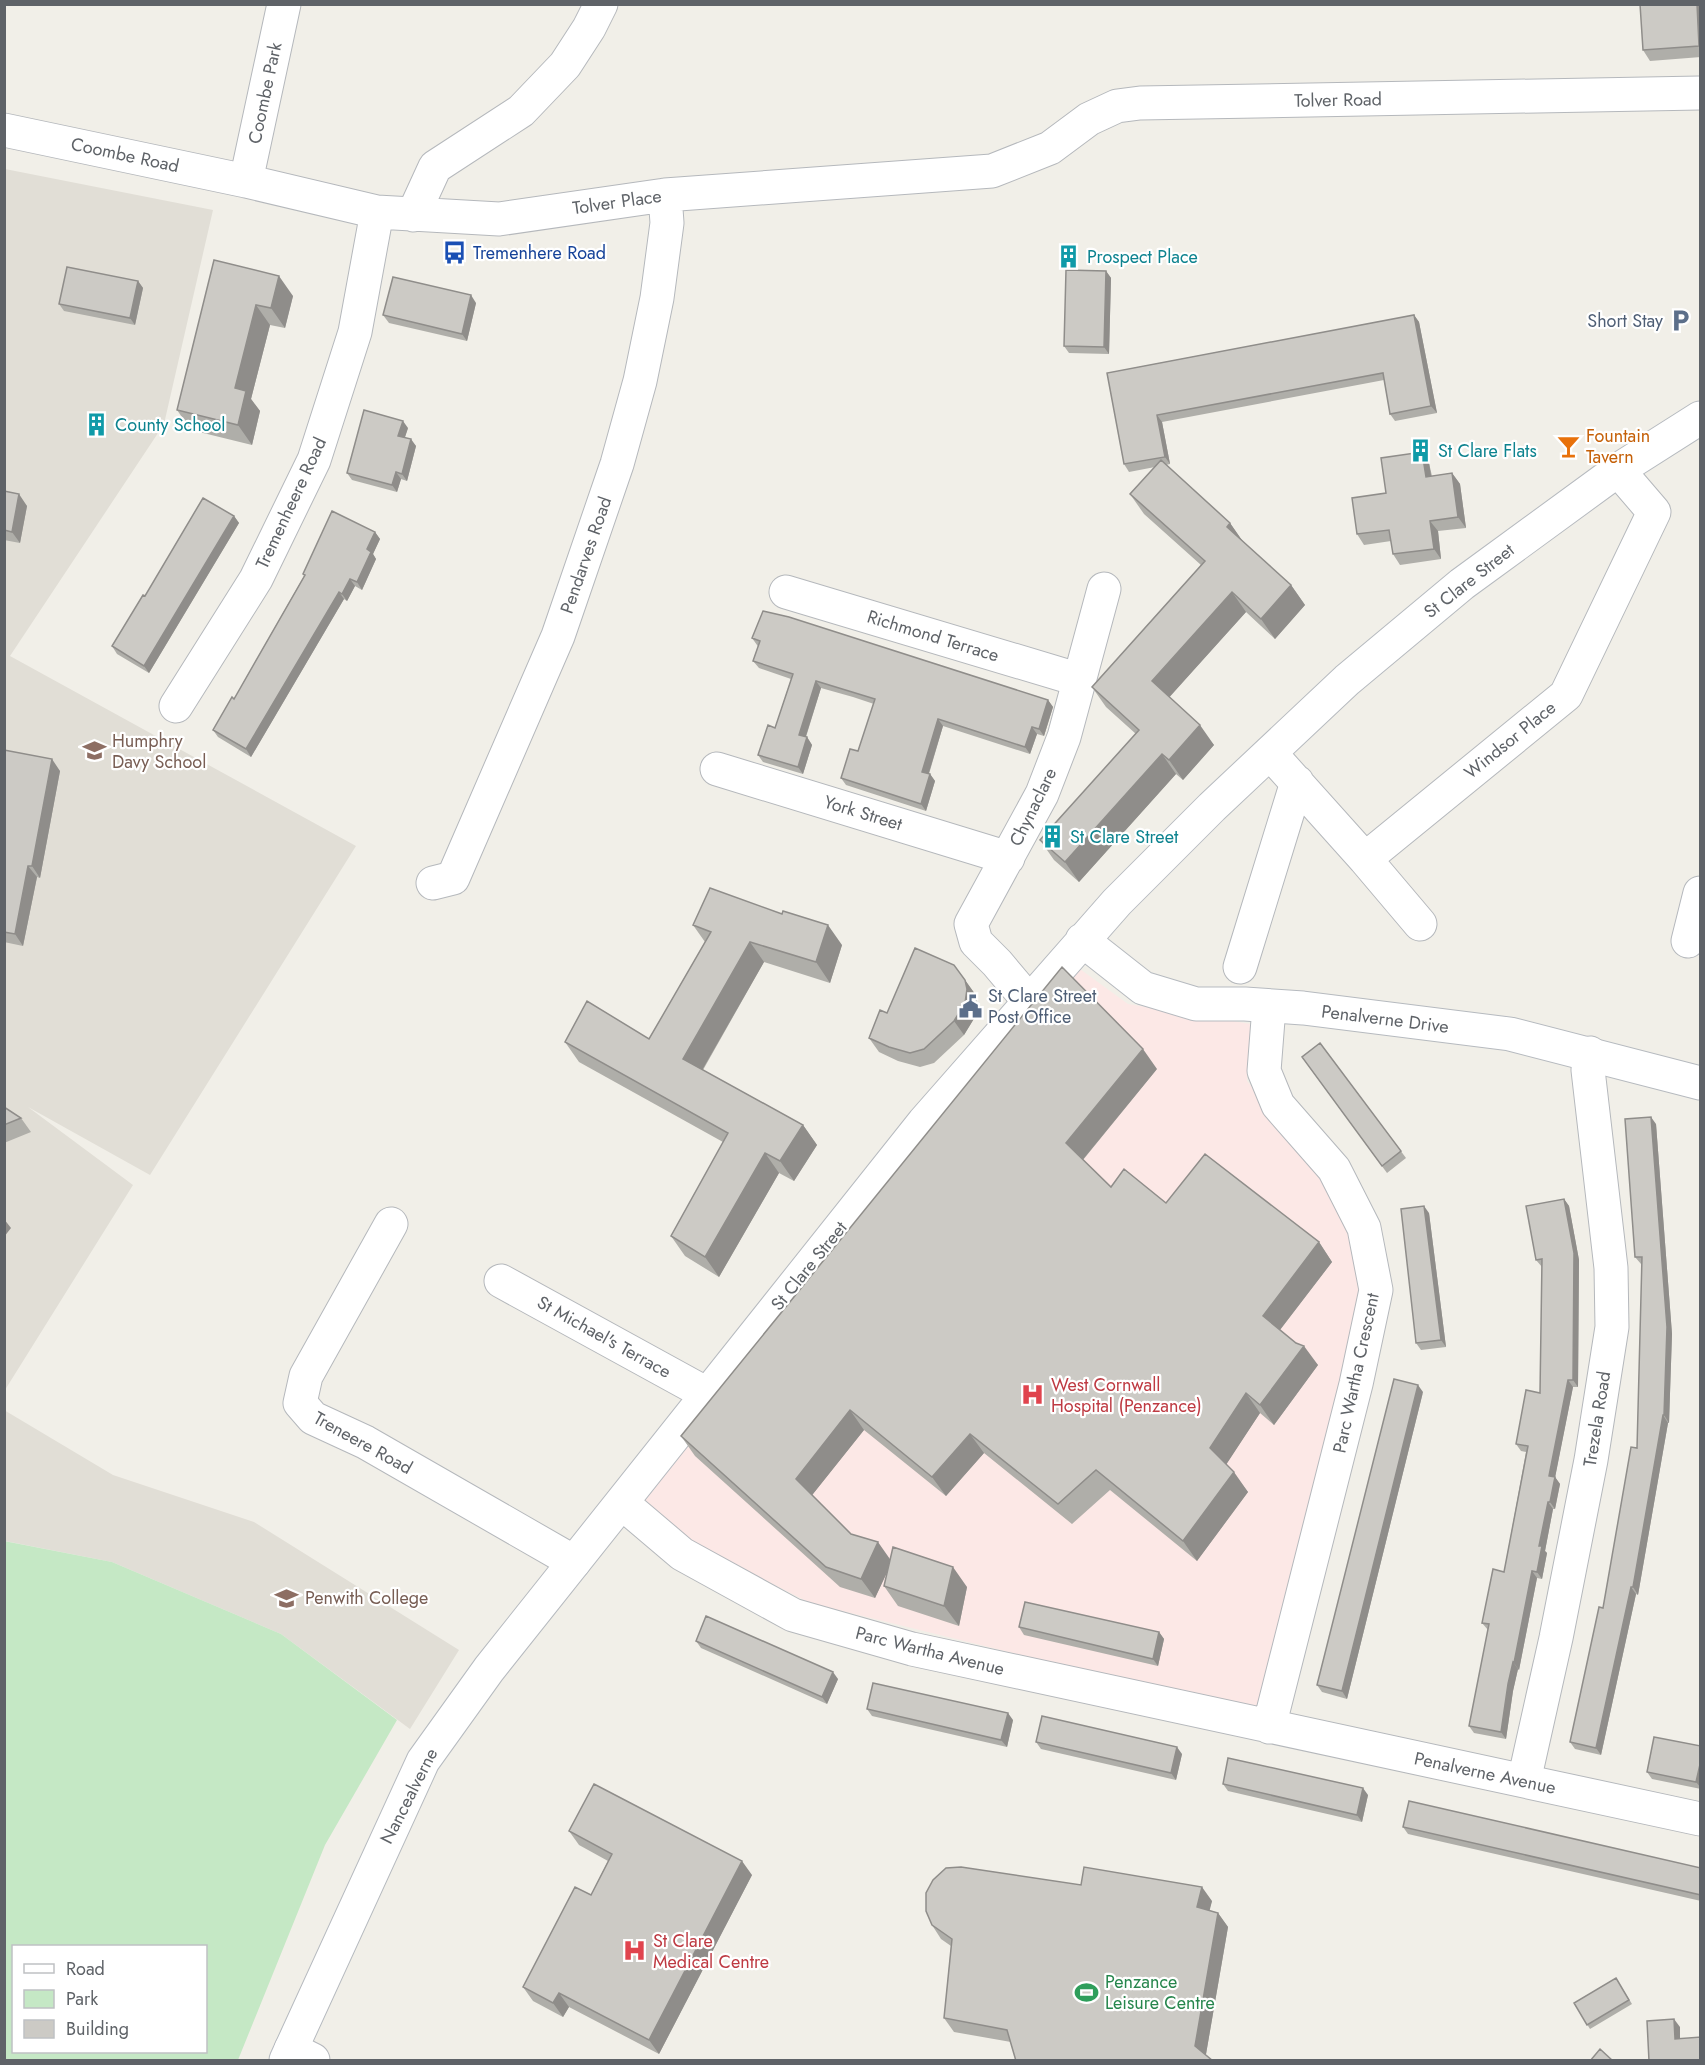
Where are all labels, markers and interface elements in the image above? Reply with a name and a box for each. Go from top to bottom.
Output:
street label: Coombe Park [242,40,288,146]
street label: Tolver Road [1294,86,1382,114]
street label: Coombe Road [69,131,181,179]
street label: Tolver Place [571,183,663,221]
bus stop icon: Tremenhere Road [442,240,468,266]
place label: Tremenhere Road [473,240,606,266]
building icon: Prospect Place [1056,244,1082,270]
place label: Prospect Place [1087,244,1198,270]
place label: Short Stay [1587,308,1663,334]
parking icon: Short Stay [1668,308,1694,334]
building icon: County School [84,412,110,438]
place label: County School [115,412,225,438]
place label: Fountain Tavern [1586,423,1650,470]
street label: Tremenheere Road [249,433,333,573]
bar icon: Fountain Tavern [1555,433,1581,459]
building icon: St Clare Flats [1407,438,1433,464]
place label: St Clare Flats [1438,438,1537,464]
street label: Pendarves Road [554,493,618,617]
street label: St Clare Street [1418,537,1520,625]
street label: Richmond Terrace [864,604,1002,668]
street label: Windsor Place [1459,695,1561,785]
place label: Humphry Davy School [112,728,206,775]
school or university icon: Humphry Davy School [81,738,107,764]
street label: Chynaclare [1003,763,1063,851]
street label: York Street [821,789,906,837]
building icon: St Clare Street [1039,824,1065,850]
place label: St Clare Street [1070,824,1179,850]
place label: St Clare Street Post Office [988,983,1097,1030]
public building icon: St Clare Street Post Office [957,993,983,1019]
street label: Penalverne Drive [1320,998,1450,1040]
street label: St Clare Street [765,1215,854,1316]
street label: St Michael's Terrace [532,1289,676,1385]
street label: Parc Wartha Crescent [1326,1290,1386,1455]
street label: Trezela Road [1577,1369,1617,1469]
place label: West Cornwall Hospital (Penzance) [1051,1372,1202,1419]
hospital icon: West Cornwall Hospital (Penzance) [1020,1382,1046,1408]
street label: Treneere Road [309,1405,417,1481]
school or university icon: Penwith College [274,1585,300,1611]
place label: Penwith College [305,1585,428,1611]
street label: Parc Wartha Avenue [853,1620,1007,1682]
street label: Nancealverne [374,1744,444,1848]
street label: Penalverne Avenue [1412,1745,1558,1801]
place label: St Clare Medical Centre [653,1928,769,1975]
hospital icon: St Clare Medical Centre [622,1938,648,1964]
legend [12,1945,207,2053]
text: Road [66,1956,105,1982]
place label: Penzance Leisure Centre [1105,1969,1215,2016]
sports icon: Penzance Leisure Centre [1074,1979,1100,2005]
text: Park [66,1986,98,2012]
text: Building [66,2016,129,2042]

